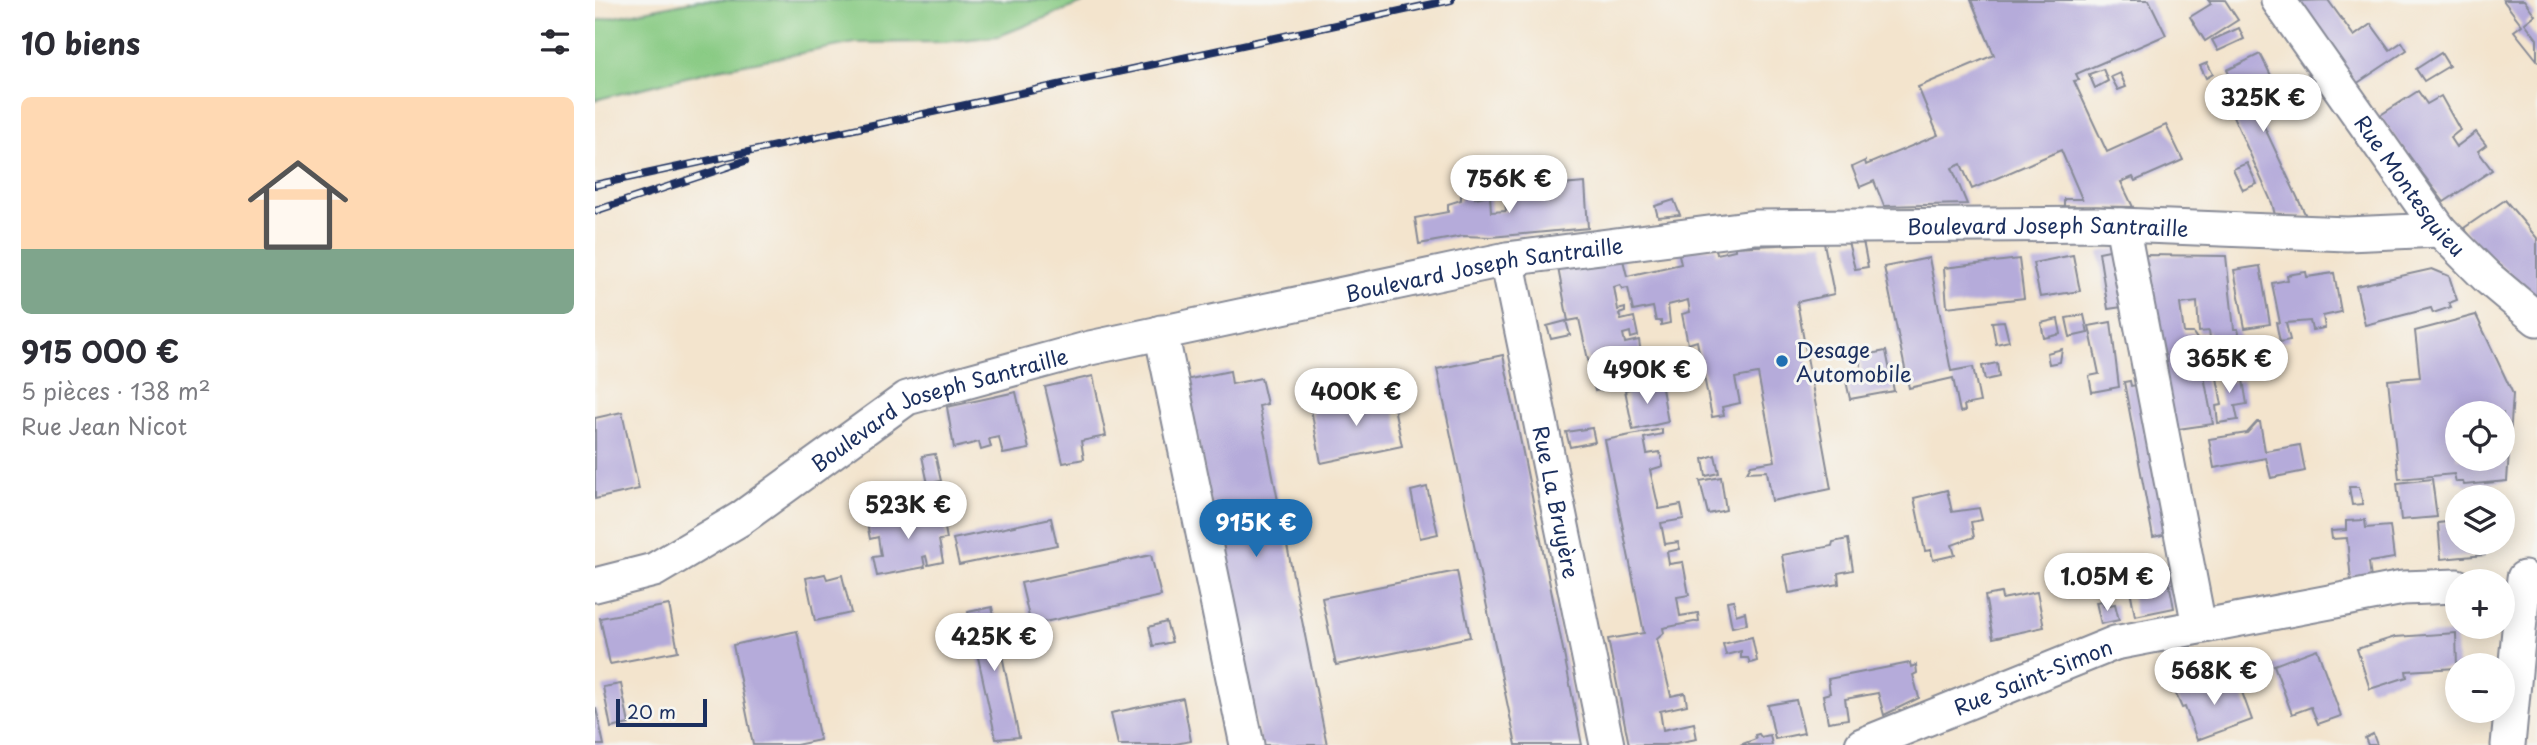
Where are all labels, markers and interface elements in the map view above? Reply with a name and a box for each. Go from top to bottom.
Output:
text: 10 biens [21,20,140,65]
icon: filters [536,23,574,61]
pin: 325K € [2206,74,2320,134]
text: 325K € [2221,79,2305,114]
street label: Rue Montesquieu [2348,108,2473,263]
icon: home [235,142,361,268]
pin: 756K € [1452,156,1566,215]
text: 756K € [1466,160,1552,195]
street label: Boulevard Joseph Santraille [1907,208,2189,244]
street label: Boulevard Joseph Santraille [1342,228,1625,309]
text: 915 000 € [21,328,179,373]
place label: Desage Automobile [1796,333,1912,389]
pin: 365K € [2172,336,2286,395]
street label: Boulevard Joseph Santraille [804,339,1071,479]
text: 365K € [2186,340,2272,375]
pin: 490K € [1590,346,1704,406]
text: 490K € [1603,351,1691,386]
marker: Desage Automobile [1774,353,1790,369]
pin: 400K € [1299,368,1413,428]
text: 5 pièces · 138 m² [21,373,211,408]
text: 400K € [1311,373,1401,408]
map controls [2445,401,2515,723]
button: locate [2445,401,2515,471]
text: Rue Jean Nicot [21,408,187,443]
street label: Rue La Bruyère [1526,423,1588,581]
pin: 523K € [851,482,965,541]
button: layers [2445,485,2515,555]
text: 523K € [865,486,951,521]
pin: 915K € [1199,500,1313,559]
text: 915K € [1215,504,1297,539]
pin: 1.05M € [2042,554,2172,613]
text: 1.05M € [2060,558,2154,593]
button: + [2445,569,2515,639]
pin: 425K € [937,614,1051,673]
text: 425K € [951,618,1037,653]
street label: Rue Saint-Simon [1949,630,2117,723]
pin: 568K € [2157,648,2271,707]
text: 568K € [2171,652,2258,687]
button: − [2445,653,2515,723]
scale bar [616,696,707,728]
text: 20 m [627,697,676,725]

